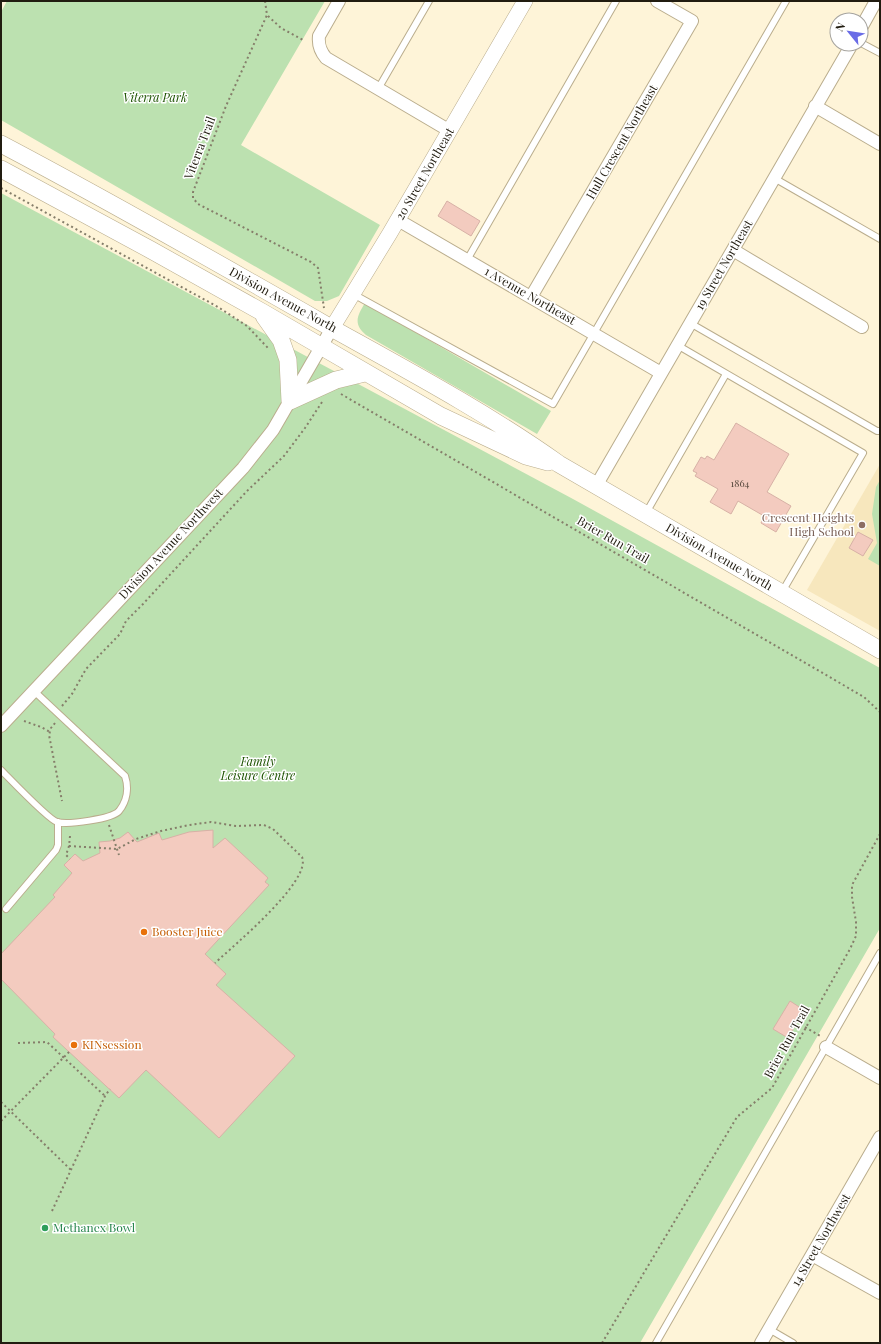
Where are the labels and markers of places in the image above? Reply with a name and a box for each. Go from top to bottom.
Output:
place label: Crescent Heights High School [762,509,855,539]
marker: Crescent Heights High School [857,520,867,530]
place label: Booster Juice [152,923,223,939]
marker: Booster Juice [139,927,149,937]
place label: KINsession [82,1036,142,1052]
marker: KINsession [69,1040,79,1050]
place label: Methanex Bowl [53,1219,136,1235]
marker: Methanex Bowl [40,1223,50,1233]

